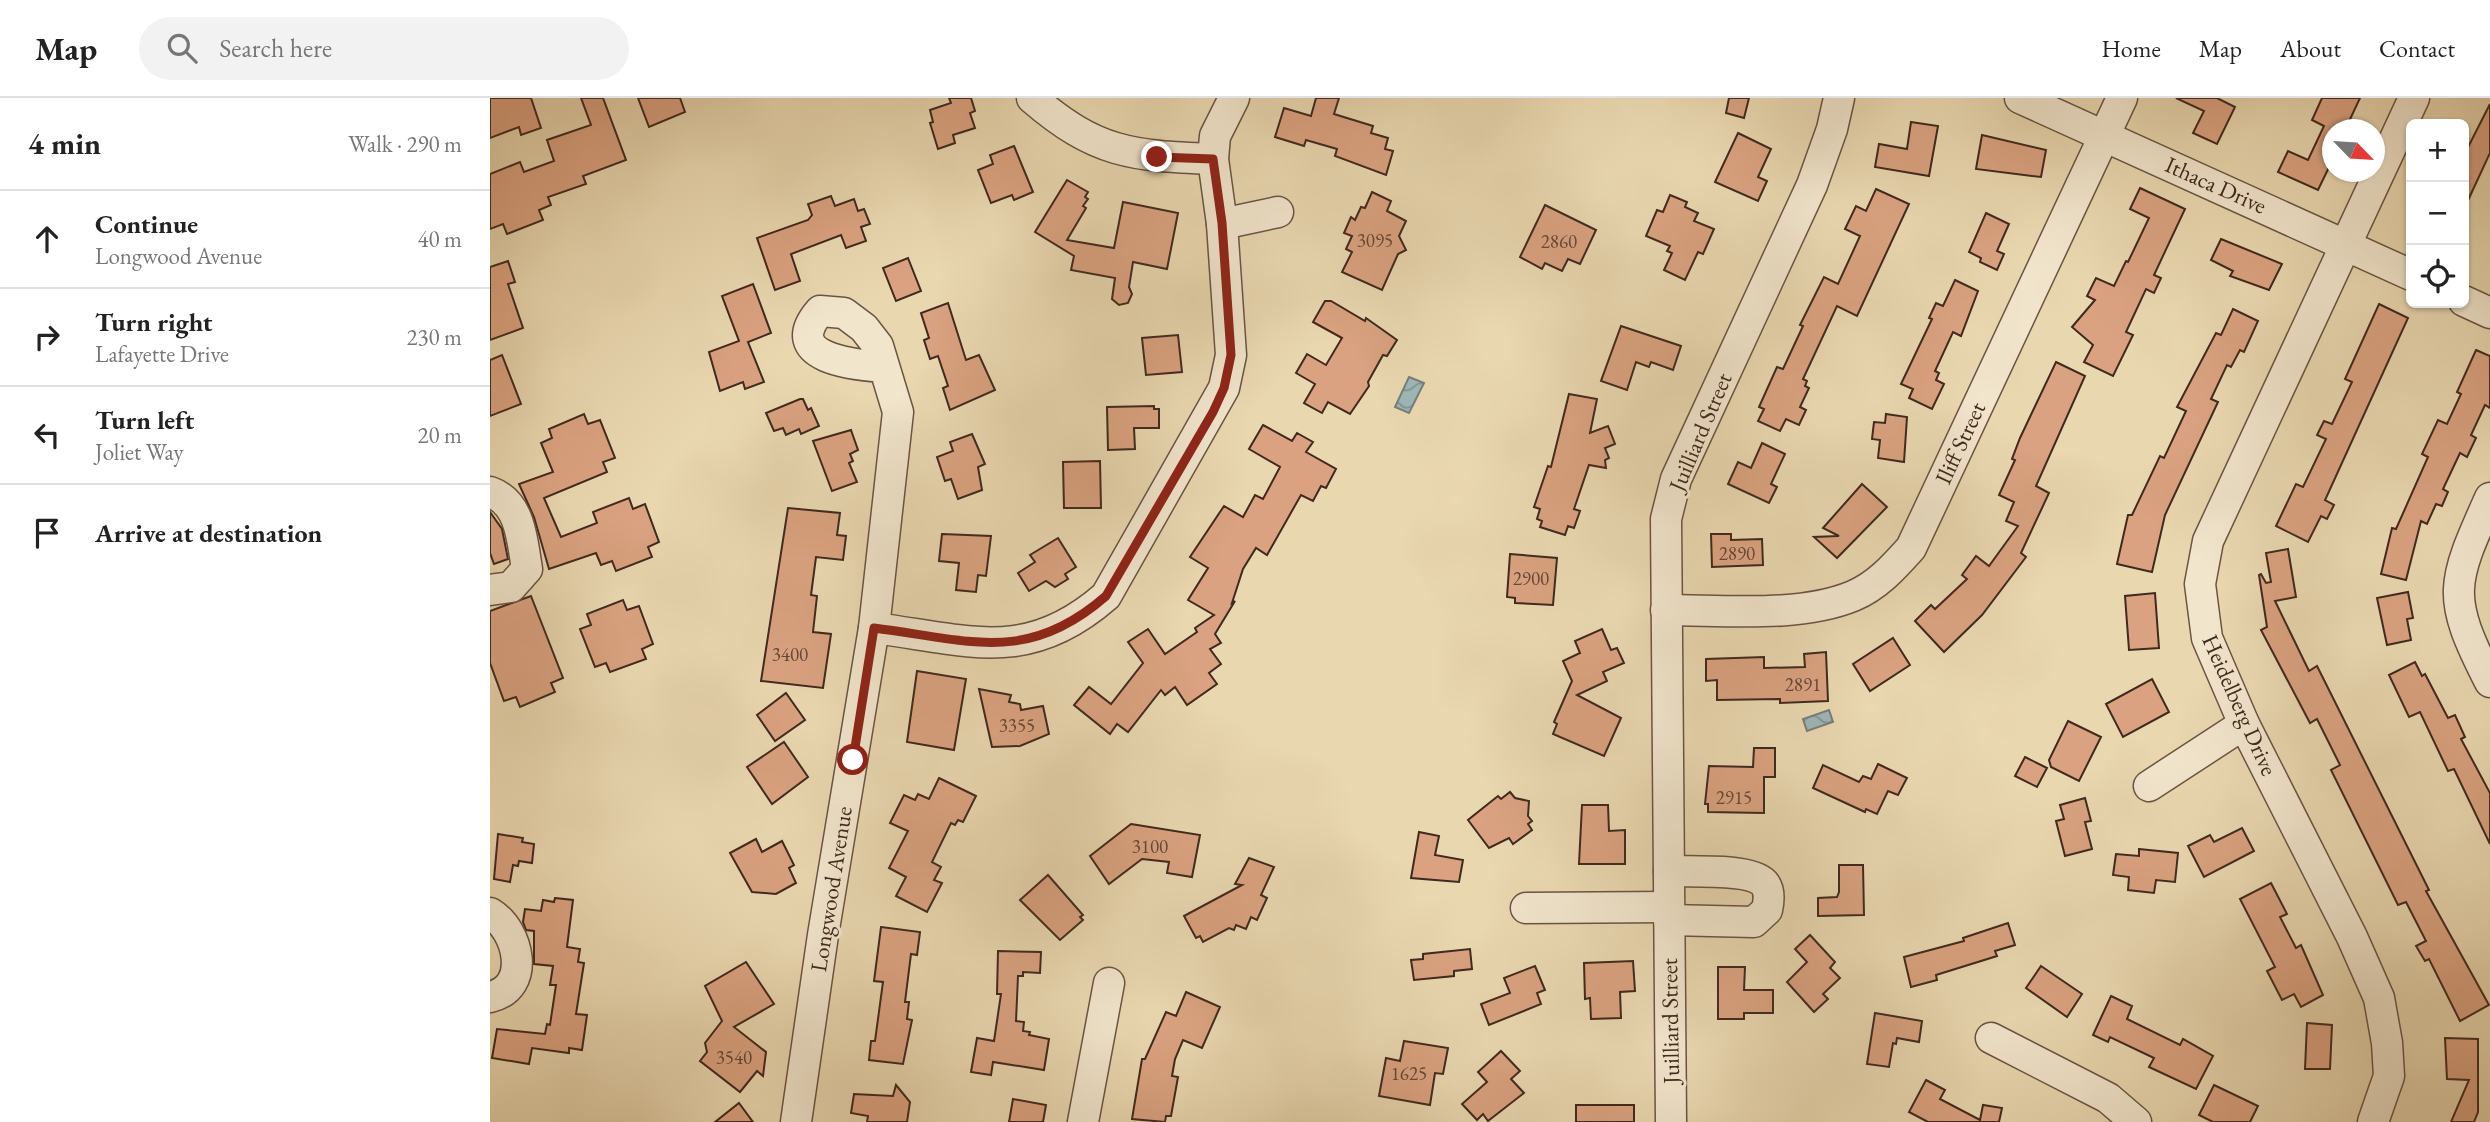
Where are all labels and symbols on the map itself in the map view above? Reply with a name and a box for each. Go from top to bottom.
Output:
north arrow [2322,119,2385,182]
route end [1141,141,1172,172]
street label: Ithaca Drive [2161,149,2271,221]
house number: 3095 [1357,228,1393,253]
house number: 2860 [1541,229,1577,254]
street label: Juilliard Street [1661,367,1739,498]
street label: Iliff Street [1928,396,1992,489]
house number: 2890 [1719,541,1755,566]
house number: 2900 [1513,566,1549,591]
street label: Heidelberg Drive [2195,630,2285,780]
house number: 3400 [772,642,808,667]
house number: 2891 [1785,672,1821,697]
house number: 3355 [999,713,1035,738]
route start [837,744,868,775]
house number: 2915 [1716,785,1752,810]
street label: Longwood Avenue [803,804,859,974]
house number: 3100 [1132,834,1168,859]
street label: Juilliard Street [1654,957,1686,1086]
house number: 3540 [716,1045,752,1070]
house number: 1625 [1391,1061,1427,1086]

